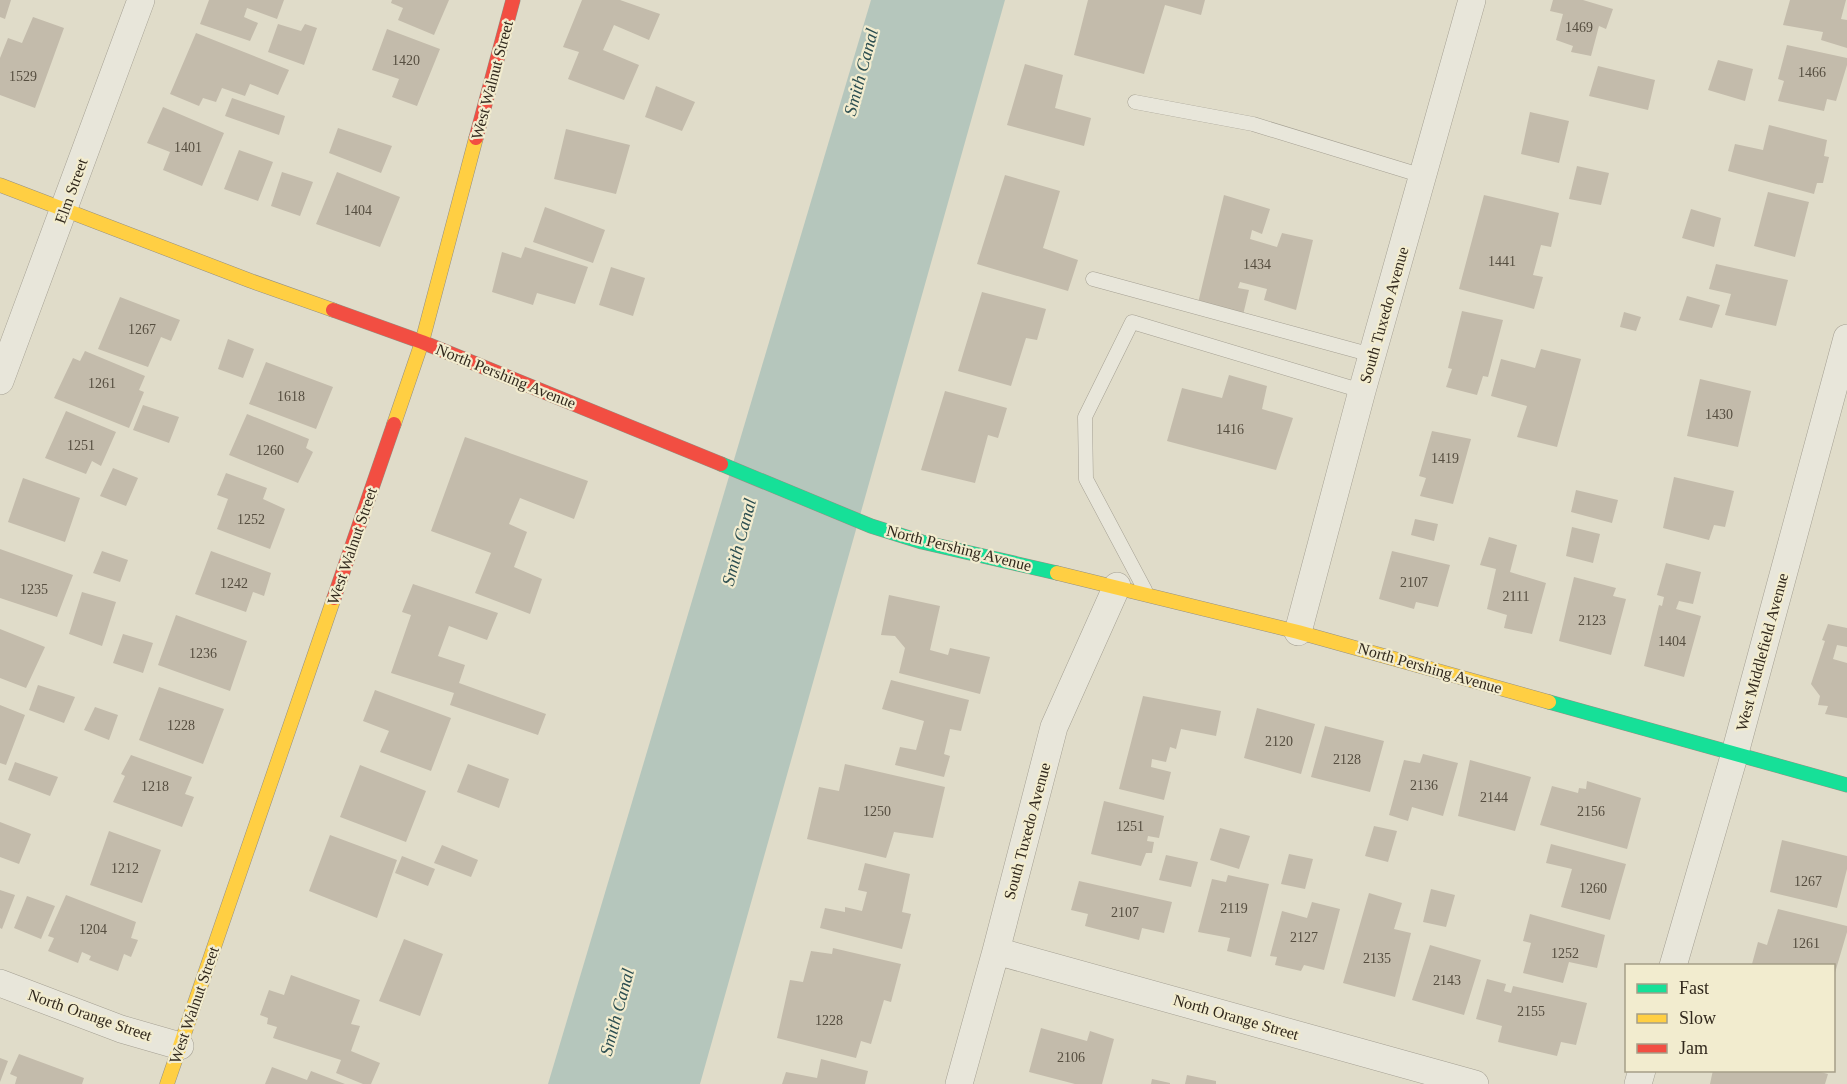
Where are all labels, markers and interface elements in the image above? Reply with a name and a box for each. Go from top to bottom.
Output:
street label: West Walnut Street [468,18,516,141]
house number: 1469 [1565,20,1593,35]
water label: Smith Canal [840,26,882,118]
house number: 1420 [392,53,420,68]
house number: 1466 [1798,65,1826,80]
house number: 1529 [9,69,37,84]
house number: 1401 [174,140,202,155]
street label: Elm Street [51,156,91,226]
house number: 1404 [344,203,372,218]
street label: South Tuxedo Avenue [1356,245,1412,385]
house number: 1441 [1488,254,1516,269]
house number: 1434 [1243,257,1271,272]
house number: 1267 [128,322,156,337]
street label: North Pershing Avenue [433,340,578,413]
house number: 1261 [88,376,116,391]
house number: 1618 [277,389,305,404]
house number: 1430 [1705,407,1733,422]
house number: 1416 [1216,422,1244,437]
house number: 1251 [67,438,95,453]
house number: 1260 [256,443,284,458]
house number: 1419 [1431,451,1459,466]
street label: West Walnut Street [324,485,380,607]
water label: Smith Canal [718,496,760,588]
house number: 1252 [237,512,265,527]
street label: North Pershing Avenue [884,522,1033,575]
street label: West Middlefield Avenue [1733,571,1791,733]
house number: 2107 [1400,575,1428,590]
house number: 1242 [220,576,248,591]
house number: 1235 [20,582,48,597]
house number: 2111 [1503,589,1529,604]
house number: 2123 [1578,613,1606,628]
house number: 1404 [1658,634,1686,649]
street label: North Pershing Avenue [1356,639,1504,698]
house number: 1236 [189,646,217,661]
house number: 1228 [167,718,195,733]
house number: 2120 [1265,734,1293,749]
house number: 2128 [1333,752,1361,767]
street label: South Tuxedo Avenue [1001,761,1053,901]
house number: 2136 [1410,778,1438,793]
house number: 1218 [141,779,169,794]
house number: 2144 [1480,790,1508,805]
house number: 1250 [863,804,891,819]
house number: 2156 [1577,804,1605,819]
house number: 1251 [1116,819,1144,834]
house number: 1212 [111,861,139,876]
house number: 1267 [1794,874,1822,889]
house number: 1260 [1579,881,1607,896]
house number: 2119 [1220,901,1248,916]
house number: 2107 [1111,905,1139,920]
house number: 1204 [79,922,107,937]
house number: 2127 [1290,930,1318,945]
house number: 1261 [1792,936,1820,951]
street label: West Walnut Street [166,944,222,1066]
house number: 1252 [1551,946,1579,961]
house number: 2135 [1363,951,1391,966]
legend [1625,964,1835,1072]
water label: Smith Canal [596,966,638,1058]
house number: 2143 [1433,973,1461,988]
text: Fast [1679,978,1709,998]
street label: North Orange Street [26,986,155,1045]
street label: North Orange Street [1171,991,1301,1044]
house number: 2155 [1517,1004,1545,1019]
text: Slow [1679,1008,1716,1028]
house number: 1228 [815,1013,843,1028]
text: Jam [1679,1038,1708,1058]
house number: 2106 [1057,1050,1085,1065]

